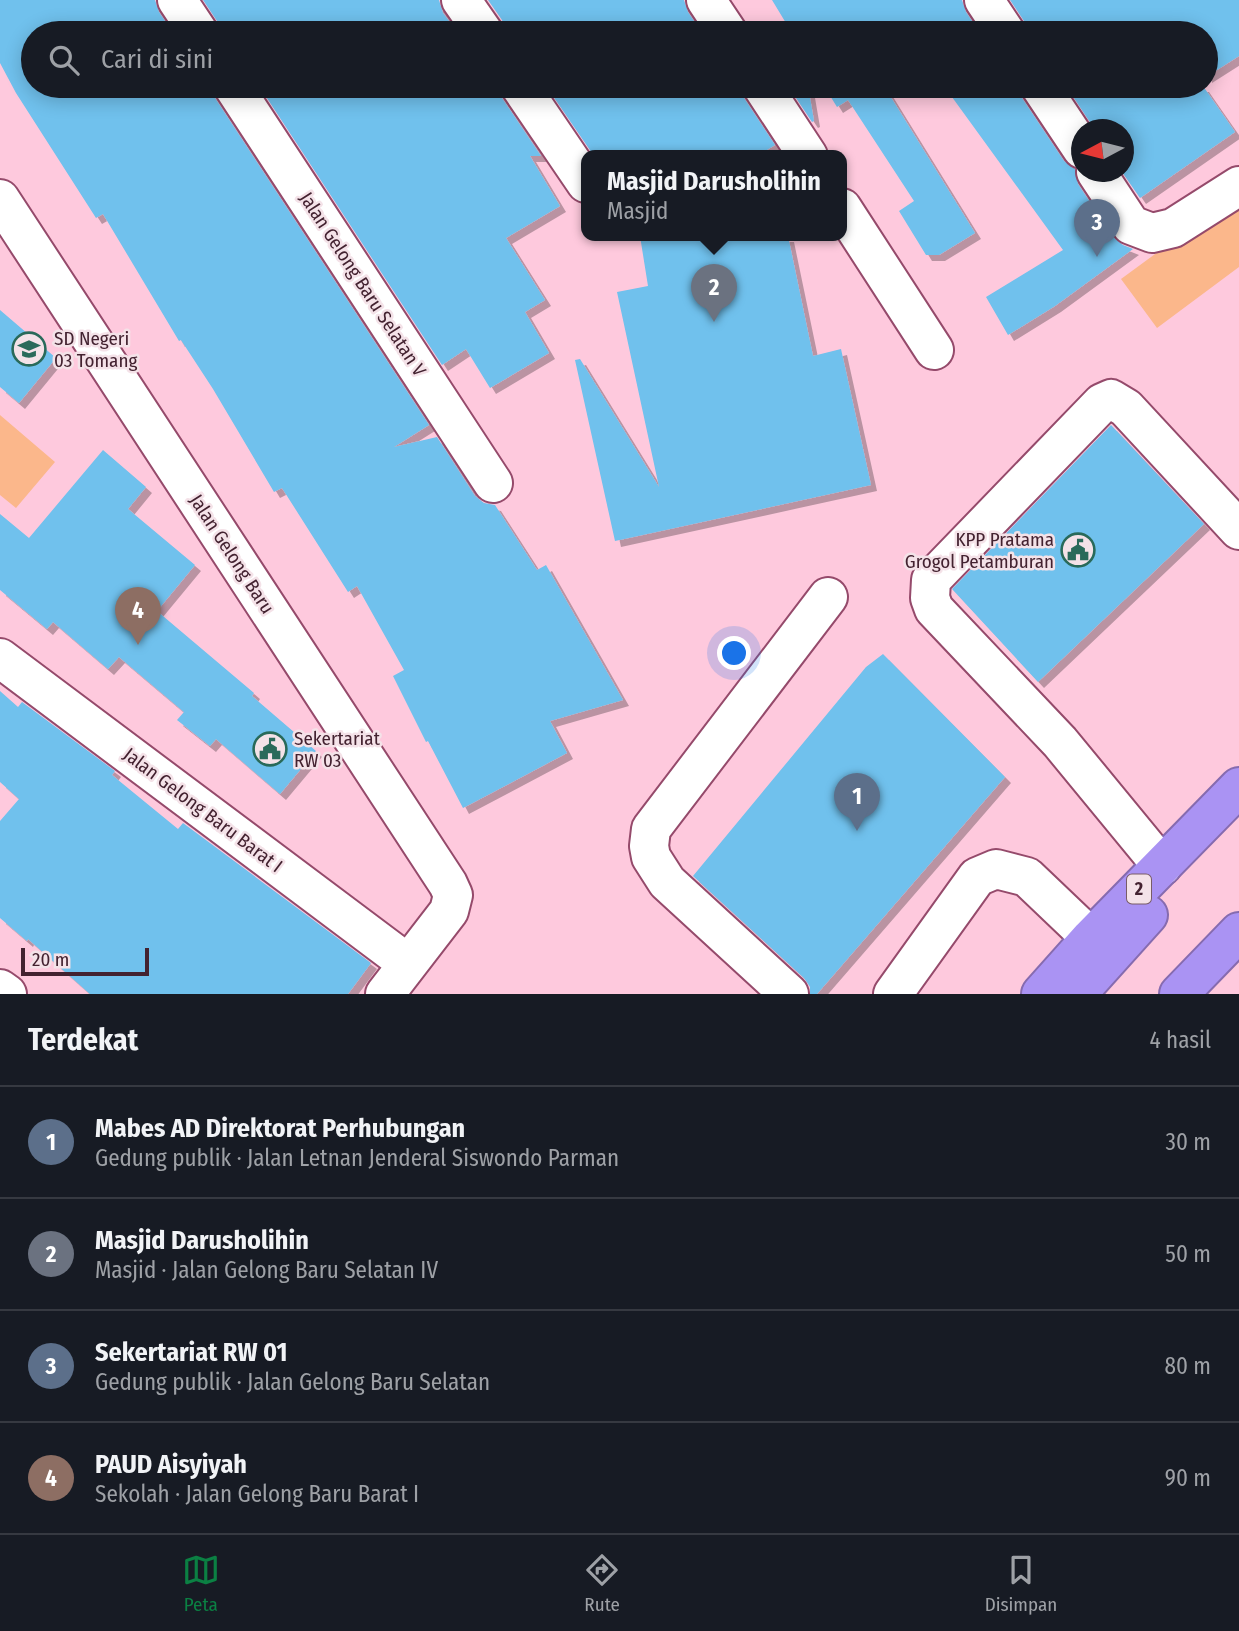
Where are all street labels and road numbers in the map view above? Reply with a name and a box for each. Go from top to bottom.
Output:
street label: Jalan Gelong Baru Selatan V [295,188,431,381]
street label: Jalan Gelong Baru [185,490,279,618]
street label: Jalan Gelong Baru Barat I [119,743,287,877]
road number: 2 [1127,874,1151,904]

